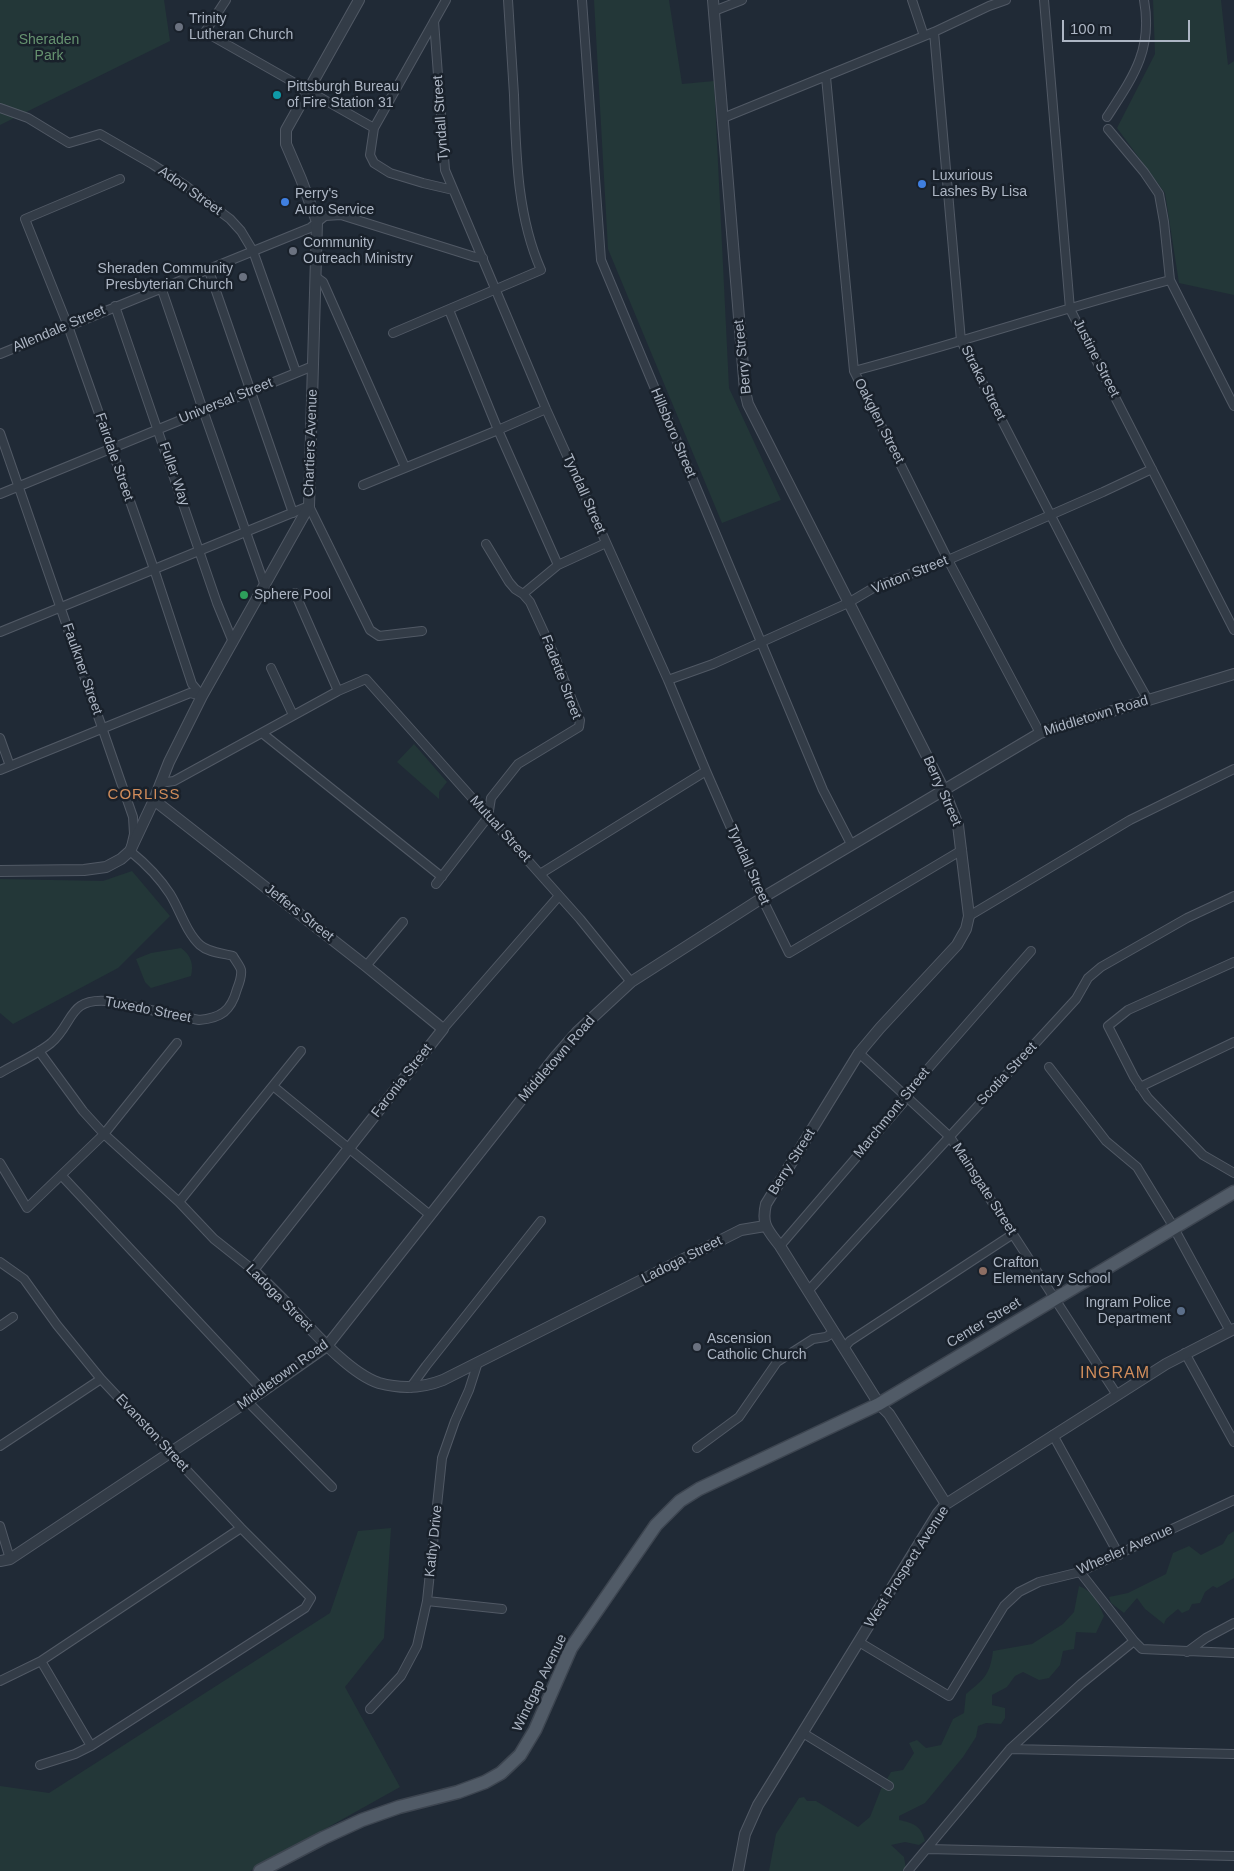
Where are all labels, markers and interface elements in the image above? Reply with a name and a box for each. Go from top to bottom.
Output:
scale bar [1064,10,1192,42]
place label: Trinity Lutheran Church [189,11,293,44]
text: 100 m [1070,20,1112,37]
marker: Trinity Lutheran Church [173,21,185,33]
park label: Sheraden Park [19,32,79,64]
street label: Tyndall Street [430,75,452,161]
place label: Pittsburgh Bureau of Fire Station 31 [287,79,399,111]
marker: Pittsburgh Bureau of Fire Station 31 [271,89,283,101]
street label: Adon Street [155,163,225,219]
place label: Luxurious Lashes By Lisa [932,168,1027,200]
marker: Luxurious Lashes By Lisa [916,178,928,190]
place label: Perry's Auto Service [295,186,374,218]
marker: Perry's Auto Service [279,196,291,208]
place label: Community Outreach Ministry [303,235,413,268]
marker: Community Outreach Ministry [287,245,299,257]
place label: Sheraden Community Presbyterian Church [98,261,233,294]
marker: Sheraden Community Presbyterian Church [237,271,249,283]
street label: Allendale Street [10,302,108,356]
street label: Justine Street [1069,316,1123,400]
street label: Berry Street [731,319,755,395]
street label: Straka Street [957,343,1009,423]
street label: Universal Street [177,375,275,427]
street label: Oakglen Street [850,376,908,466]
street label: Hillsboro Street [647,386,699,480]
street label: Chartiers Avenue [301,389,321,497]
street label: Fairdale Street [91,411,137,503]
street label: Fuller Way [155,440,193,508]
street label: Tyndall Street [559,451,609,537]
street label: Vinton Street [869,552,951,598]
place label: Sphere Pool [254,587,331,603]
marker: Sphere Pool [238,589,250,601]
street label: Faulkner Street [58,621,106,717]
street label: Fadette Street [537,633,585,721]
street label: Middletown Road [1042,692,1150,740]
street label: Berry Street [919,753,965,829]
district label: CORLISS [107,786,181,804]
street label: Mutual Street [466,792,534,866]
street label: Tyndall Street [723,822,773,908]
street label: Jeffers Street [261,881,337,945]
street label: Tuxedo Street [103,993,193,1027]
street label: Middletown Road [515,1013,599,1105]
street label: Scotia Street [974,1039,1040,1109]
street label: Faronia Street [368,1041,436,1121]
street label: Marchmont Street [850,1064,934,1162]
street label: Berry Street [765,1126,819,1198]
street label: Mainsgate Street [948,1140,1020,1238]
street label: Ladoga Street [639,1233,725,1287]
place label: Crafton Elementary School [993,1255,1111,1288]
street label: Ladoga Street [242,1261,316,1335]
marker: Crafton Elementary School [977,1265,989,1277]
street label: Center Street [944,1294,1024,1352]
place label: Ingram Police Department [1085,1295,1171,1328]
marker: Ingram Police Department [1175,1305,1187,1317]
place label: Ascension Catholic Church [707,1331,807,1364]
street label: Middletown Road [234,1336,332,1414]
marker: Ascension Catholic Church [691,1341,703,1353]
district label: INGRAM [1079,1364,1151,1384]
street label: Evanston Street [112,1391,192,1475]
street label: West Prospect Avenue [861,1503,953,1631]
street label: Kathy Drive [422,1504,446,1578]
street label: Wheeler Avenue [1074,1521,1176,1579]
street label: Windgap Avenue [509,1632,571,1734]

